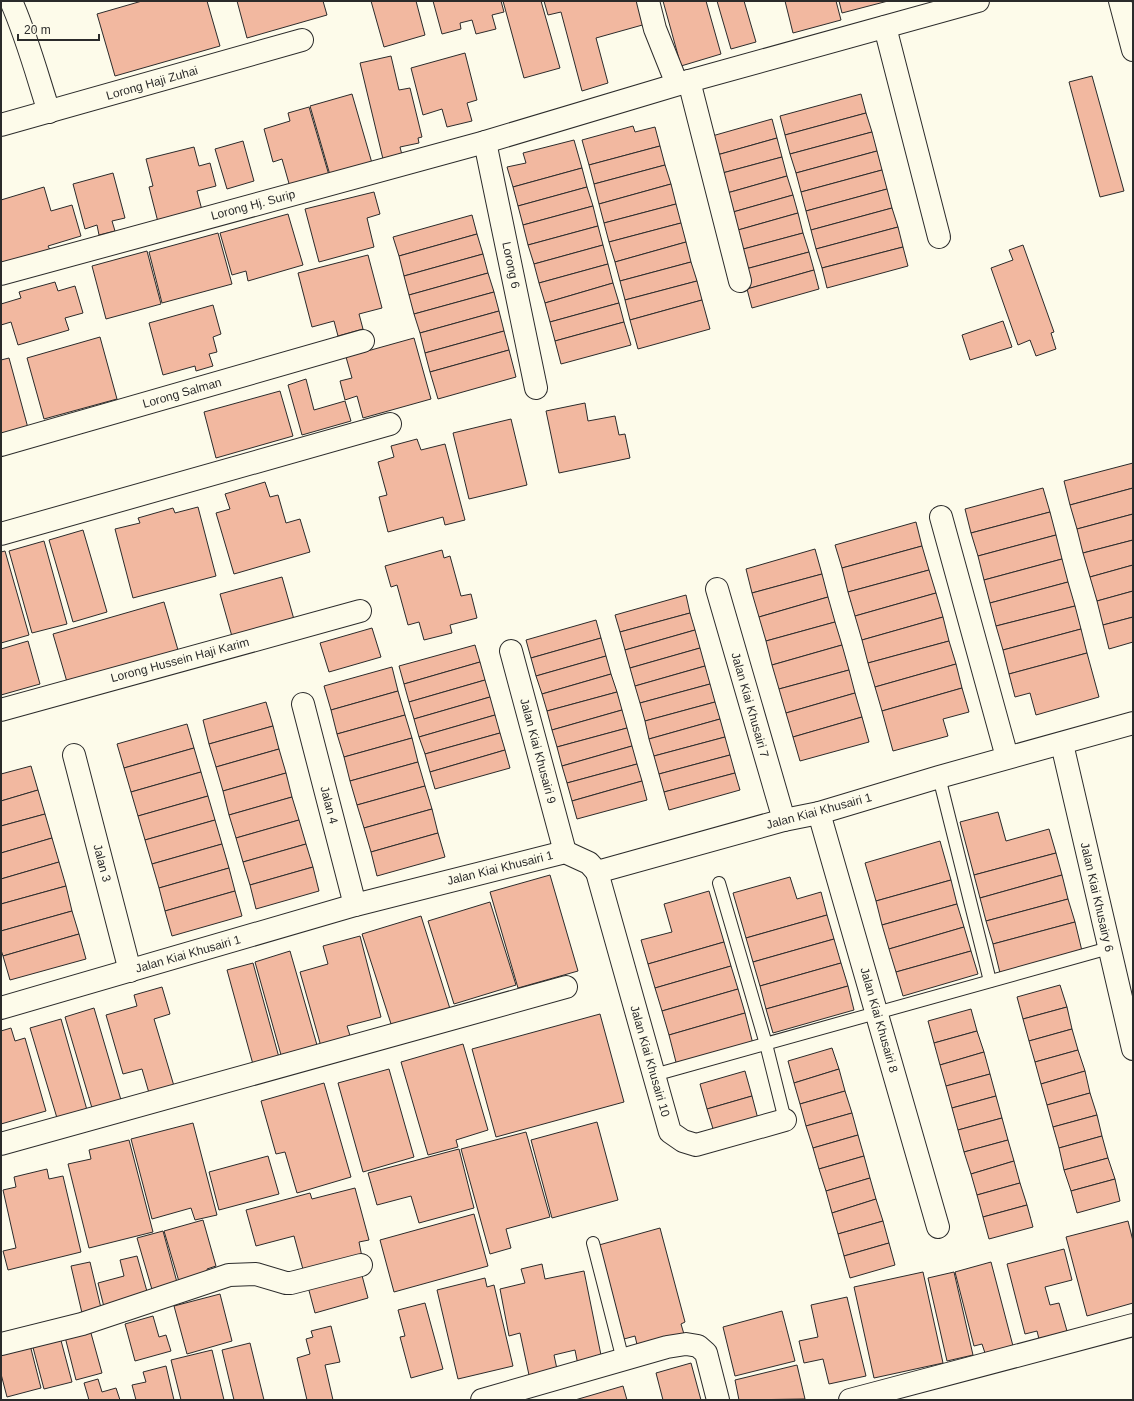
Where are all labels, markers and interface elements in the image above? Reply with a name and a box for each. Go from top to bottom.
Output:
scale bar [18,16,99,42]
text: 20 m [24,23,51,37]
street label: Lorong Haji Zuhai [105,63,199,103]
street label: Lorong Hj. Surip [209,187,297,223]
street label: Lorong 6 [499,240,523,290]
street label: Lorong Salman [141,375,223,411]
street label: Lorong Hussein Haji Karim [109,635,251,685]
street label: Jalan Kiai Khusairi 7 [728,651,772,759]
street label: Jalan Kiai Khusairi 9 [517,697,559,806]
street label: Jalan 4 [317,784,341,826]
street label: Jalan Kiai Khusairi 1 [765,790,874,832]
street label: Jalan Kiai Khusairy 6 [1078,841,1116,953]
street label: Jalan 3 [90,842,114,884]
street label: Jalan Kiai Khusairi 1 [446,848,555,888]
street label: Jalan Kiai Khusairi 1 [134,932,242,976]
street label: Jalan Kiai Khusairi 8 [857,966,901,1074]
street label: Jalan Kiai Khusairi 10 [627,1004,673,1119]

